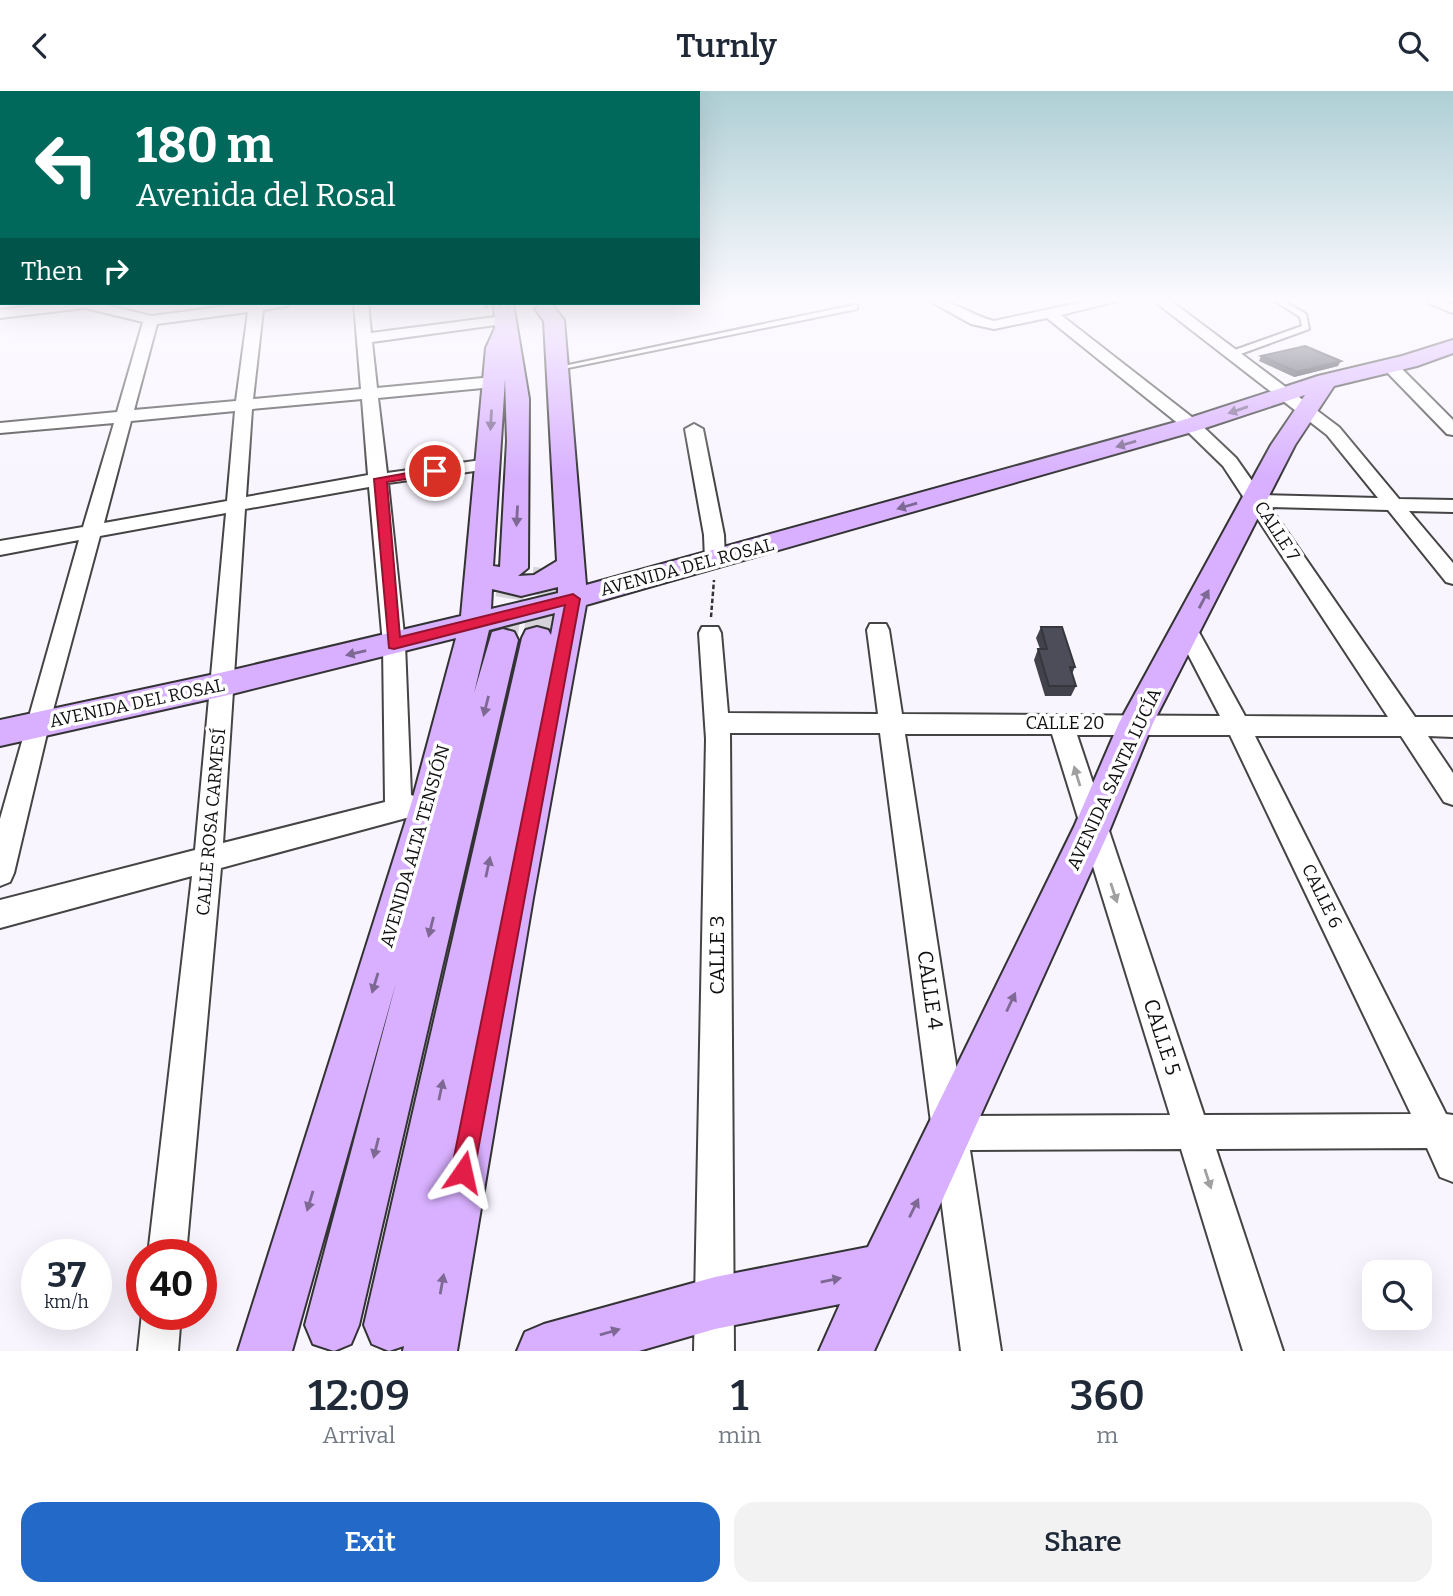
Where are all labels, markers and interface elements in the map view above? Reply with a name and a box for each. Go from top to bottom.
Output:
icon: back [21,27,59,65]
text: Turnly [676,27,777,65]
icon: search [1394,27,1432,65]
text: 180 m [136,116,273,175]
icon: left [21,119,112,210]
text: Avenida del Rosal [136,176,396,214]
icon: right [97,252,135,290]
text: Then [21,256,83,287]
one-way arrow [1227,405,1248,416]
one-way arrow [485,409,496,431]
one-way arrow [1115,439,1137,450]
pin [405,441,465,501]
icon: arrive [416,452,454,490]
street label: CALLE 7 [1250,497,1304,565]
one-way arrow [896,501,917,511]
one-way arrow [511,505,522,527]
street label: AVENIDA DEL ROSAL [598,533,776,601]
one-way arrow [1198,589,1210,608]
one-way arrow [345,648,367,659]
street label: AVENIDA DEL ROSAL [47,674,227,732]
street label: AVENIDA SANTA LUCÍA [1061,684,1166,873]
one-way arrow [480,695,491,717]
street label: CALLE 20 [1025,712,1105,734]
street label: CALLE ROSA CARMESÍ [191,727,230,917]
street label: AVENIDA ALTA TENSIÓN [375,742,455,950]
one-way arrow [1071,765,1081,786]
one-way arrow [483,856,494,878]
street label: CALLE 6 [1297,860,1347,932]
one-way arrow [1109,883,1120,904]
street label: CALLE 3 [704,915,730,995]
one-way arrow [425,916,436,938]
street label: CALLE 4 [912,949,948,1031]
one-way arrow [369,973,379,994]
one-way arrow [1005,992,1017,1012]
street label: CALLE 5 [1137,996,1187,1078]
one-way arrow [435,1079,446,1101]
position arrow [426,1135,500,1209]
one-way arrow [370,1137,381,1159]
one-way arrow [1203,1169,1214,1190]
one-way arrow [304,1191,314,1212]
one-way arrow [908,1198,920,1218]
speed limit sign: 40 [126,1239,217,1330]
text: 37 [47,1254,86,1296]
map controls [1362,1260,1432,1330]
button: search [1362,1260,1432,1330]
one-way arrow [437,1273,448,1295]
one-way arrow [820,1274,842,1285]
text: km/h [44,1291,89,1313]
one-way arrow [600,1327,621,1337]
text: 12:09 [308,1371,410,1421]
text: 1 [731,1371,749,1421]
text: 360 [1069,1371,1145,1421]
text: Arrival [323,1421,395,1449]
text: min [718,1421,761,1449]
text: m [1096,1421,1118,1449]
button: Exit [21,1502,720,1582]
button: Share [734,1502,1432,1582]

